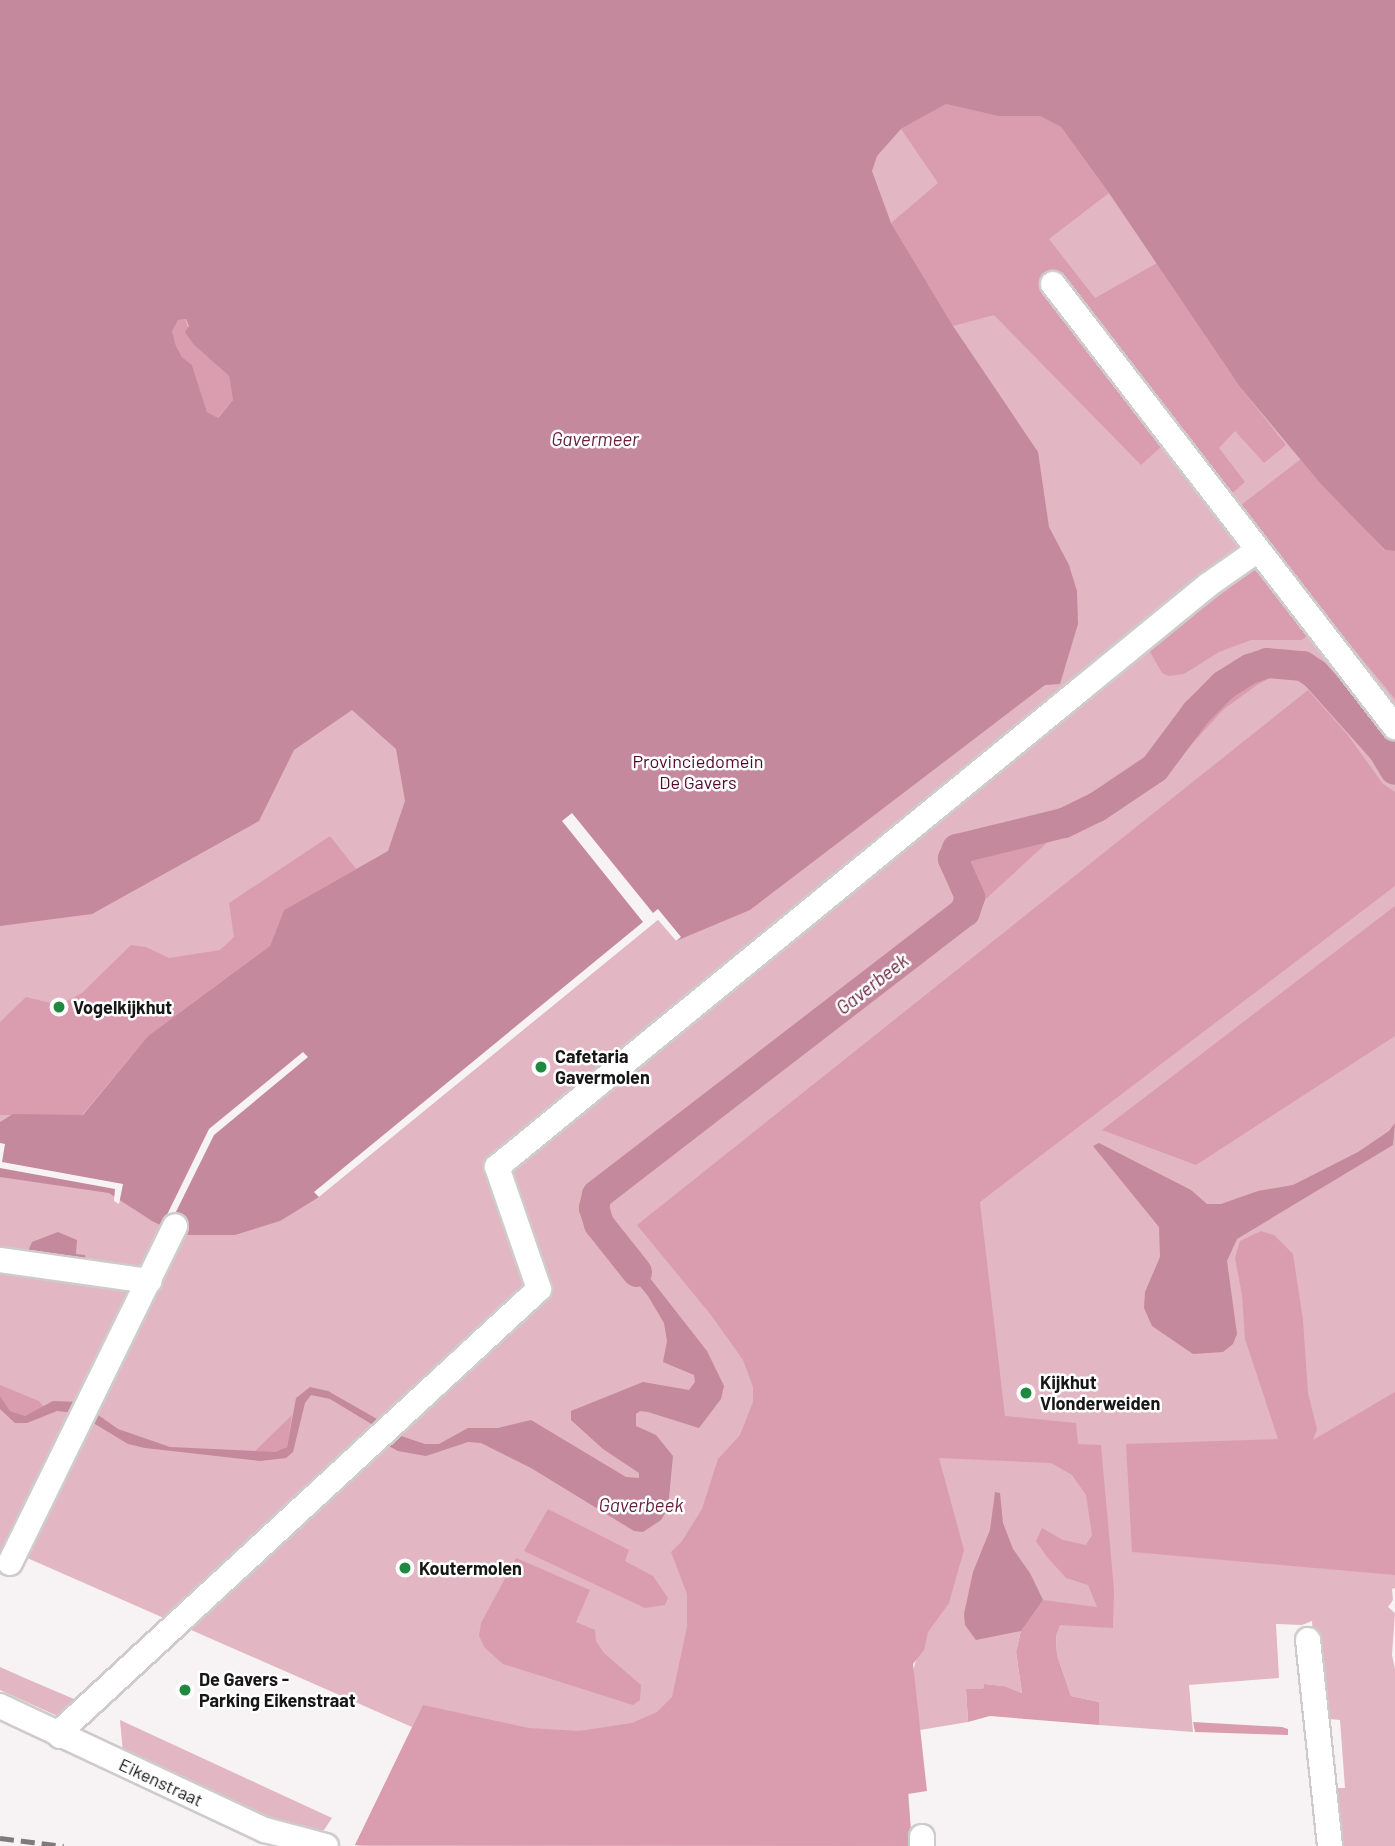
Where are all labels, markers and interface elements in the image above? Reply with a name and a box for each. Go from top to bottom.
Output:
water label: Gavermeer [551,428,639,450]
park label: Provinciedomein De Gavers [632,751,764,794]
water label: Gaverbeek [832,949,912,1019]
place label: Vogelkijkhut [73,996,172,1018]
marker: Vogelkijkhut [51,999,67,1015]
place label: Cafetaria Gavermolen [555,1046,650,1088]
marker: Cafetaria Gavermolen [533,1059,549,1075]
place label: Kijkhut Vlonderweiden [1040,1372,1160,1414]
marker: Kijkhut Vlonderweiden [1018,1385,1034,1401]
water label: Gaverbeek [599,1494,683,1516]
place label: Koutermolen [419,1557,522,1579]
marker: Koutermolen [397,1560,413,1576]
place label: De Gavers - Parking Eikenstraat [199,1669,355,1712]
marker: De Gavers - Parking Eikenstraat [177,1682,193,1698]
street label: Eikenstraat [116,1753,206,1811]

